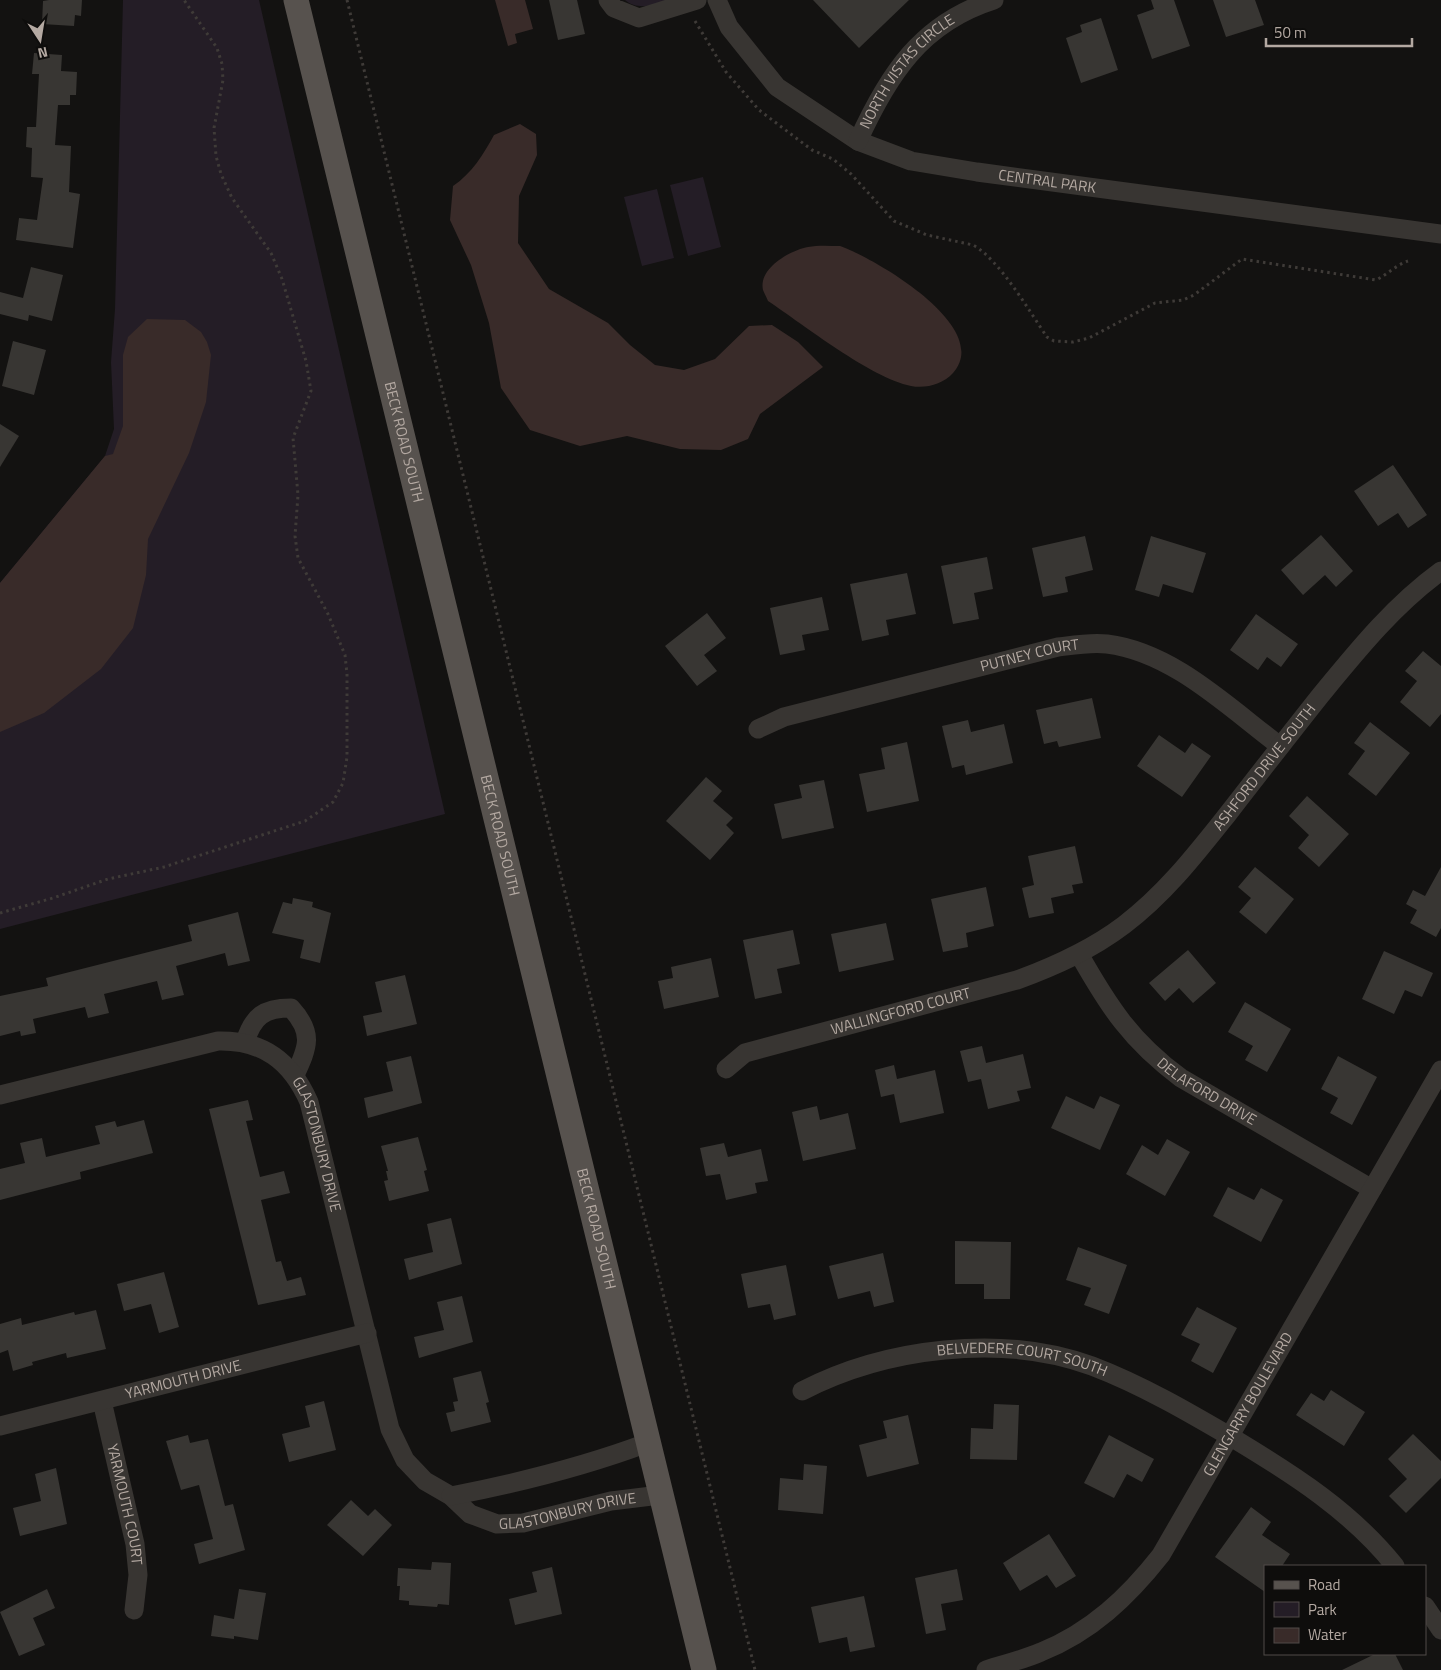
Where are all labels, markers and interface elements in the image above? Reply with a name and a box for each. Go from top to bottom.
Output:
street label: NORTH VISTAS CIRCLE [853,8,959,133]
north arrow [15,15,65,65]
scale bar [1266,15,1412,47]
text: 50 m [1274,21,1307,44]
text: N [36,42,50,64]
street label: CENTRAL PARK [997,163,1098,199]
street label: BECK ROAD SOUTH [379,379,430,505]
street label: PUTNEY COURT [978,632,1080,677]
street label: ASHFORD DRIVE SOUTH [1207,698,1321,835]
street label: BECK ROAD SOUTH [475,772,526,898]
street label: WALLINGFORD COURT [828,981,973,1040]
street label: DELAFORD DRIVE [1152,1051,1261,1131]
street label: GLASTONBURY DRIVE [287,1072,348,1214]
street label: BECK ROAD SOUTH [571,1166,623,1292]
street label: GLENGARRY BOULEVARD [1197,1328,1298,1481]
street label: BELVEDERE COURT SOUTH [935,1336,1111,1382]
street label: YARMOUTH DRIVE [123,1353,243,1405]
street label: YARMOUTH COURT [101,1441,149,1566]
street label: GLASTONBURY DRIVE [498,1486,637,1535]
legend [1264,1565,1426,1655]
text: Road [1308,1573,1340,1596]
text: Park [1308,1598,1337,1621]
text: Water [1308,1623,1347,1646]

